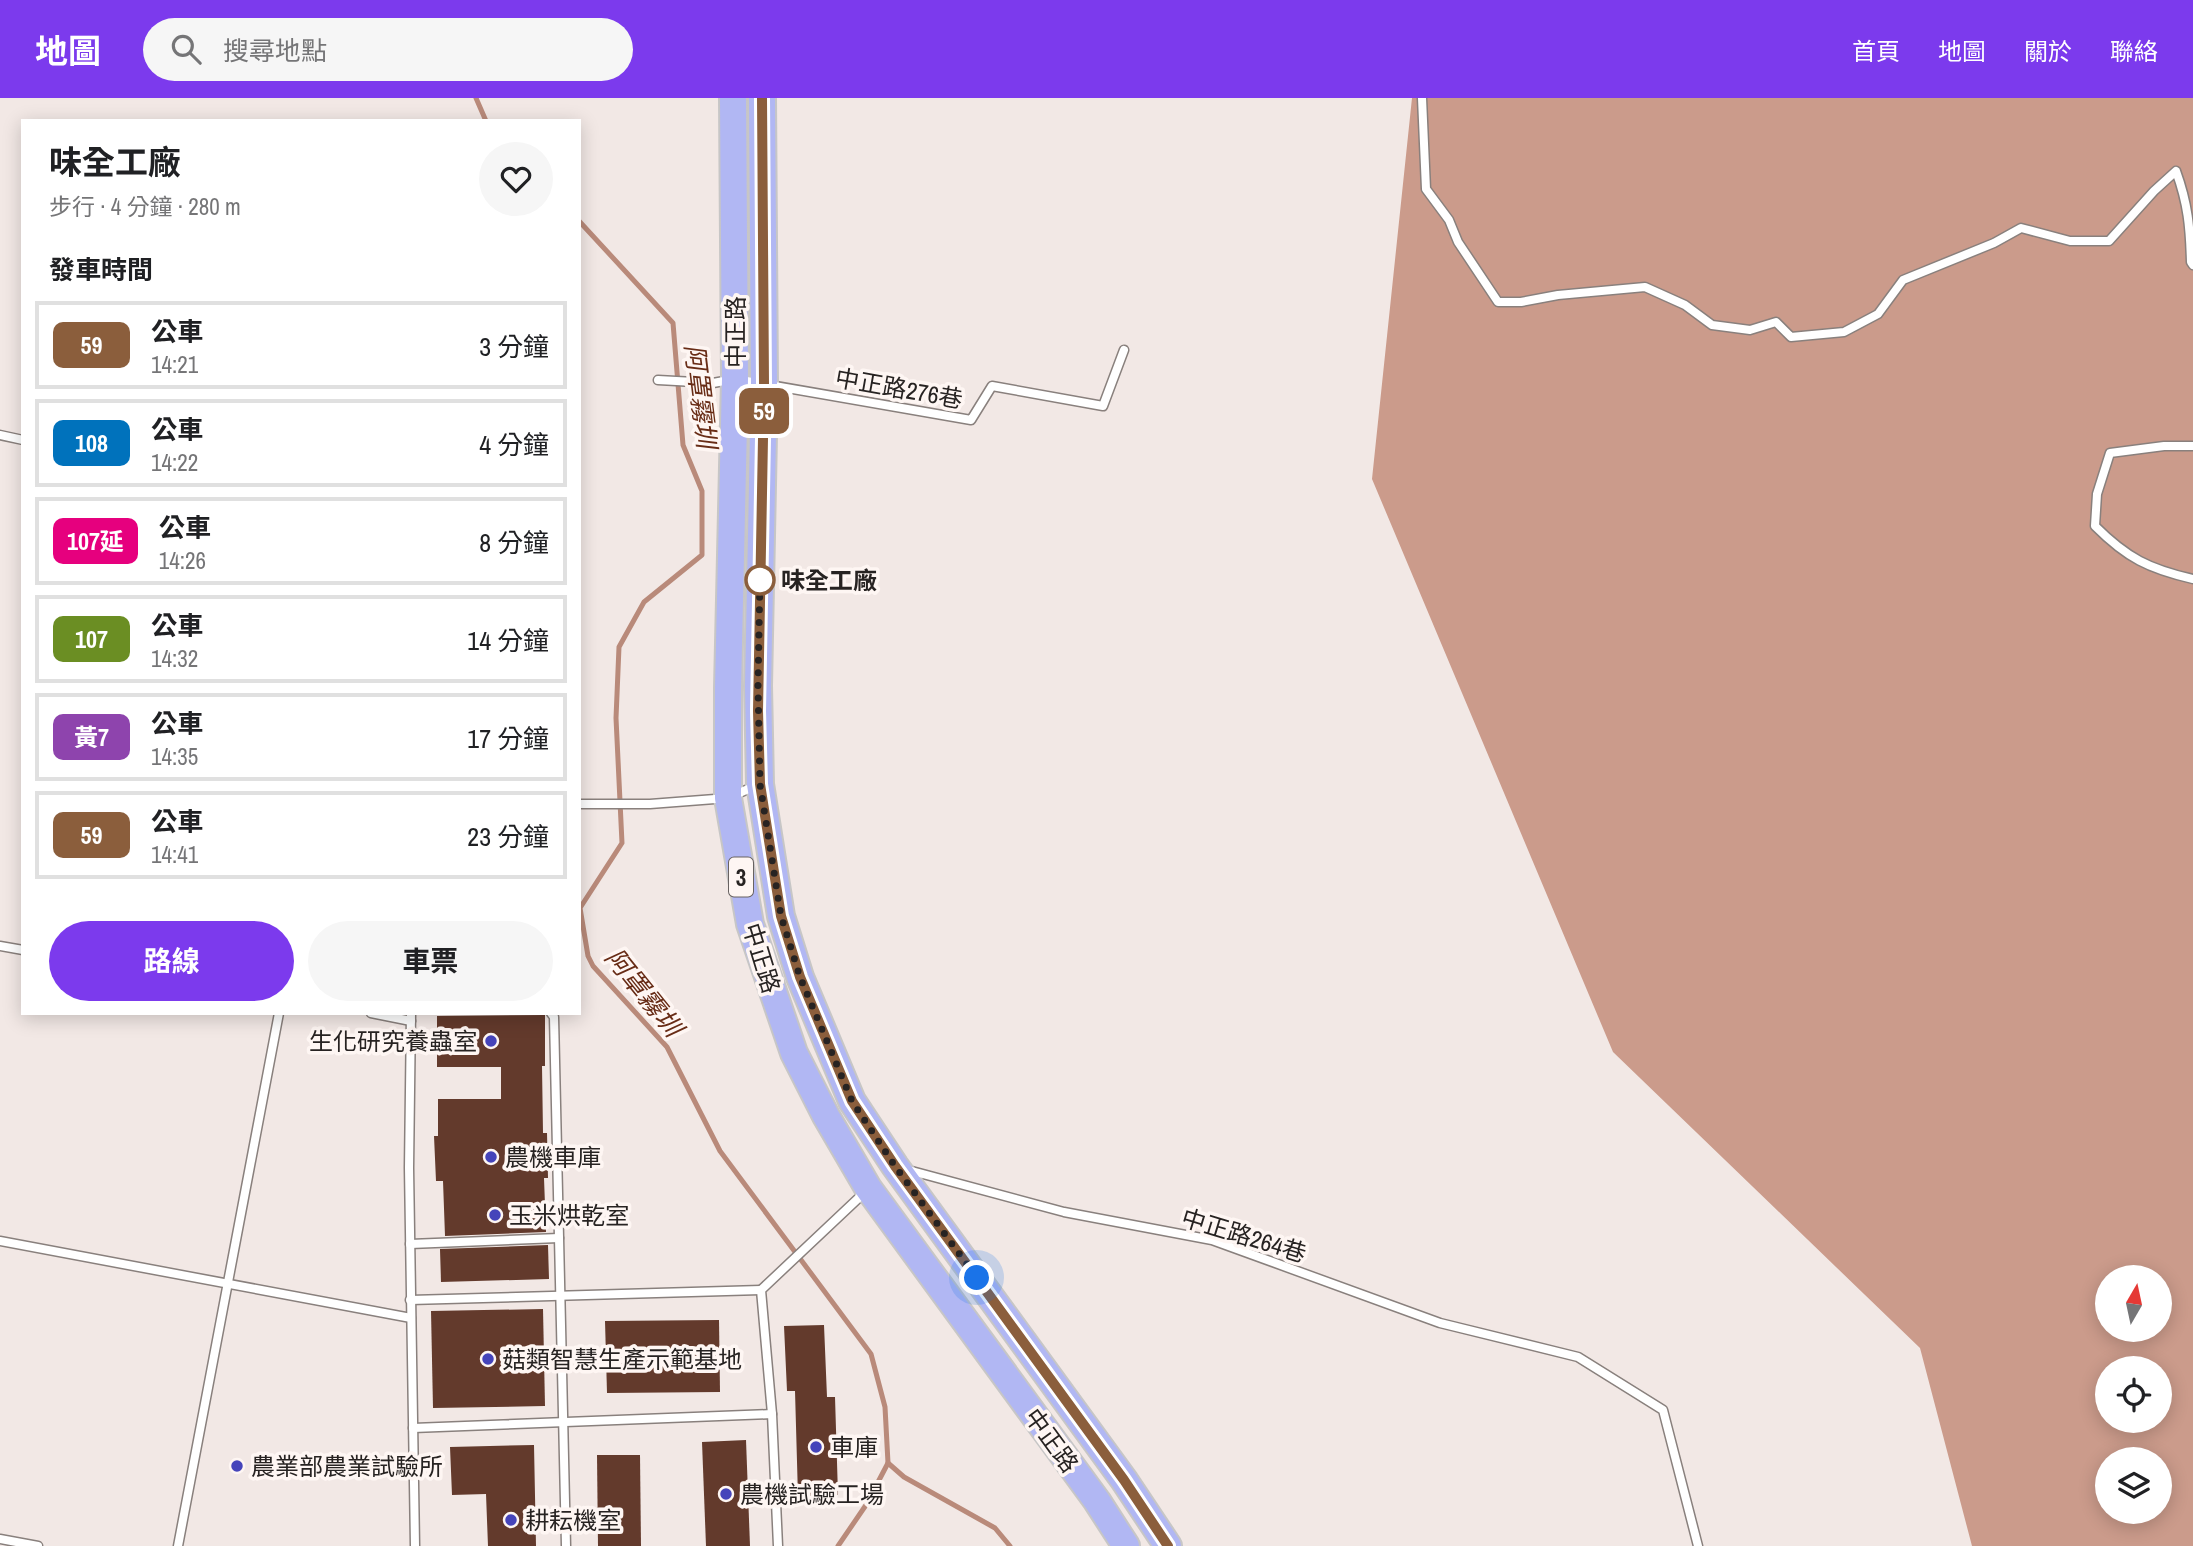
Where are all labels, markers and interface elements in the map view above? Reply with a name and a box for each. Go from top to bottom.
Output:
search box [143,18,633,81]
text: 地圖 [35,29,101,73]
icon: search [167,30,205,68]
text: 搜尋地點 [223,33,327,68]
text: 首頁 [1852,35,1900,67]
text: 地圖 [1938,35,1986,67]
text: 關於 [2024,35,2072,67]
text: 聯絡 [2110,35,2158,67]
text: 味全工廠 [49,140,181,184]
button: heart [479,142,553,216]
text: 步行 · 4 分鐘 · 280 m [49,191,241,222]
text: 發車時間 [49,252,153,287]
street label: 中正路 [719,296,751,368]
text: 公車 [151,314,203,349]
text: 59 [81,329,102,361]
text: 3 分鐘 [479,329,549,364]
water label: 阿罩霧圳 [677,342,725,454]
text: 14:21 [151,349,198,380]
street label: 中正路276巷 [833,361,965,415]
line badge: 59 [732,388,796,434]
text: 59 [753,395,775,427]
text: 公車 [151,412,203,447]
text: 108 [75,427,108,459]
text: 4 分鐘 [479,427,549,462]
text: 14:22 [151,447,198,478]
text: 公車 [159,510,211,545]
text: 107延 [67,525,124,557]
text: 8 分鐘 [479,525,549,560]
text: 14:26 [159,545,206,576]
place label: 味全工廠 [781,564,877,596]
marker: 味全工廠 [745,565,775,595]
text: 公車 [151,608,203,643]
text: 107 [75,623,108,655]
text: 14 分鐘 [467,623,549,658]
text: 14:32 [151,643,198,674]
text: 公車 [151,706,203,741]
text: 黃7 [74,721,109,753]
text: 17 分鐘 [467,721,549,756]
text: 14:35 [151,741,198,772]
text: 公車 [151,804,203,839]
text: 59 [81,819,102,851]
text: 23 分鐘 [467,819,549,854]
text: 14:41 [151,839,198,870]
road number: 3 [729,858,753,897]
street label: 中正路 [736,919,788,997]
button: 路線 [49,921,294,1001]
button: 車票 [308,921,553,1001]
water label: 阿罩霧圳 [598,941,693,1047]
place label: 生化研究養蟲室 [309,1025,477,1057]
marker: 生化研究養蟲室 [483,1033,499,1049]
place label: 農機車庫 [505,1141,601,1173]
marker: 農機車庫 [483,1149,499,1165]
place label: 玉米烘乾室 [509,1199,629,1231]
street label: 中正路264巷 [1178,1201,1310,1269]
marker: 玉米烘乾室 [487,1207,503,1223]
your location [959,1260,994,1295]
north arrow [2095,1265,2172,1342]
map controls [2095,1265,2172,1524]
place label: 菇類智慧生產示範基地 [502,1343,742,1375]
marker: 菇類智慧生產示範基地 [480,1351,496,1367]
button: locate [2095,1356,2172,1433]
street label: 中正路 [1018,1401,1086,1479]
place label: 車庫 [830,1431,878,1463]
marker: 車庫 [808,1439,824,1455]
button: layers [2095,1447,2172,1524]
place label: 農業部農業試驗所 [251,1450,443,1482]
marker: 農業部農業試驗所 [229,1458,245,1474]
place label: 農機試驗工場 [740,1478,884,1510]
marker: 農機試驗工場 [718,1486,734,1502]
place label: 耕耘機室 [525,1504,621,1536]
marker: 耕耘機室 [503,1512,519,1528]

